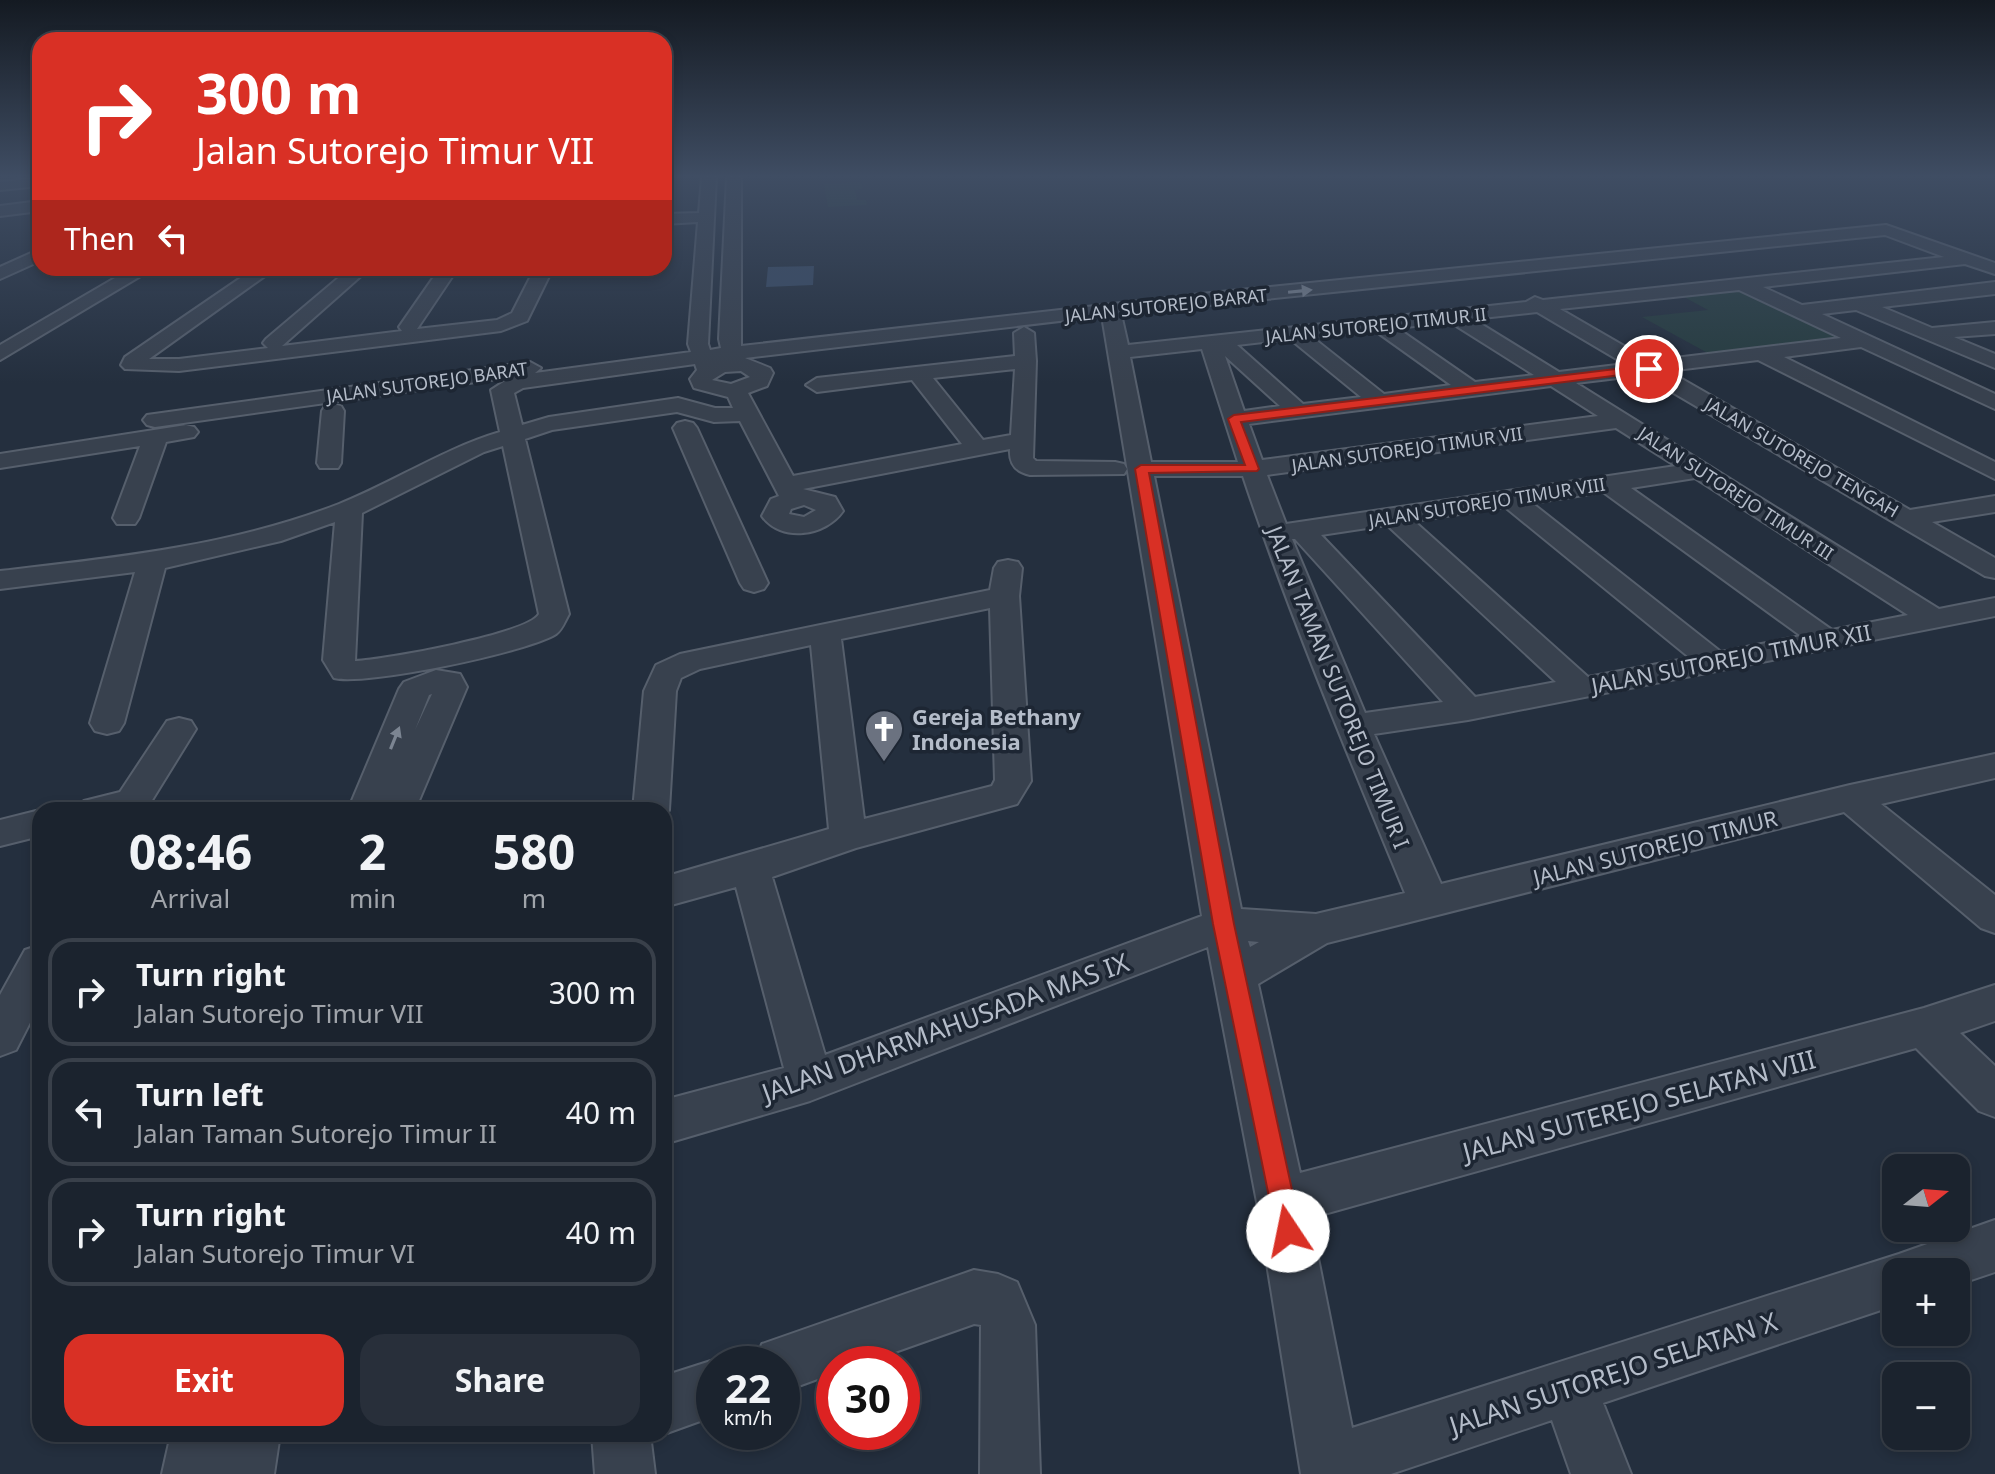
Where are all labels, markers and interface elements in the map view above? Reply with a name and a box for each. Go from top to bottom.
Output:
text: 300 m [196,54,361,130]
icon: right [64,64,168,168]
text: Jalan Sutorejo Timur VII [196,126,594,175]
icon: left [151,216,195,260]
text: Then [64,218,135,259]
street label: JALAN SUTOREJO BARAT [1062,282,1268,328]
one-way arrow [1288,284,1313,297]
street label: JALAN SUTOREJO TIMUR II [1262,301,1488,349]
pin [1615,335,1683,403]
icon: arrive [1627,347,1671,391]
street label: JALAN SUTOREJO BARAT [323,356,529,408]
street label: JALAN SUTOREJO TENGAH [1699,391,1903,522]
street label: JALAN SUTOREJO TIMUR III [1632,420,1838,565]
street label: JALAN SUTOREJO TIMUR VII [1288,421,1524,477]
street label: JALAN SUTOREJO TIMUR VIII [1365,471,1607,533]
street label: JALAN TAMAN SUTOREJO TIMUR I [1260,520,1418,853]
street label: JALAN SUTOREJO TIMUR XII [1587,616,1873,700]
place label: Gereja Bethany Indonesia [912,701,1081,756]
church icon: Gereja Bethany Indonesia [863,708,905,763]
one-way arrow [389,726,402,750]
street label: JALAN SUTOREJO TIMUR [1528,802,1781,892]
text: 08:46 [129,819,252,884]
text: 2 [359,819,386,884]
text: 580 [493,819,575,884]
text: Arrival [151,880,230,916]
text: min [349,880,396,916]
text: m [522,880,546,916]
street label: JALAN DHARMAHUSADA MAS IX [754,943,1134,1111]
text: Turn right [136,954,286,995]
icon: right [68,970,112,1014]
text: 300 m [549,972,636,1013]
text: Jalan Sutorejo Timur VII [136,995,424,1031]
street label: JALAN SUTEREJO SELATAN VIII [1456,1041,1819,1170]
text: Turn left [136,1074,264,1115]
icon: left [68,1090,112,1134]
text: 40 m [566,1092,636,1133]
text: Jalan Taman Sutorejo Timur II [136,1115,497,1151]
north arrow [1882,1154,1970,1242]
map controls [1882,1154,1970,1450]
position arrow [1246,1189,1330,1273]
text: Turn right [136,1194,286,1235]
icon: right [68,1210,112,1254]
text: 40 m [566,1212,636,1253]
text: Jalan Sutorejo Timur VI [136,1235,415,1271]
button: + [1882,1258,1970,1346]
street label: JALAN SUTOREJO SELATAN X [1442,1303,1782,1444]
button: Exit [64,1334,344,1426]
button: Share [360,1334,640,1426]
speed limit sign: 30 [816,1346,920,1450]
text: 22 [725,1360,771,1415]
button: − [1882,1362,1970,1450]
text: km/h [723,1404,773,1431]

